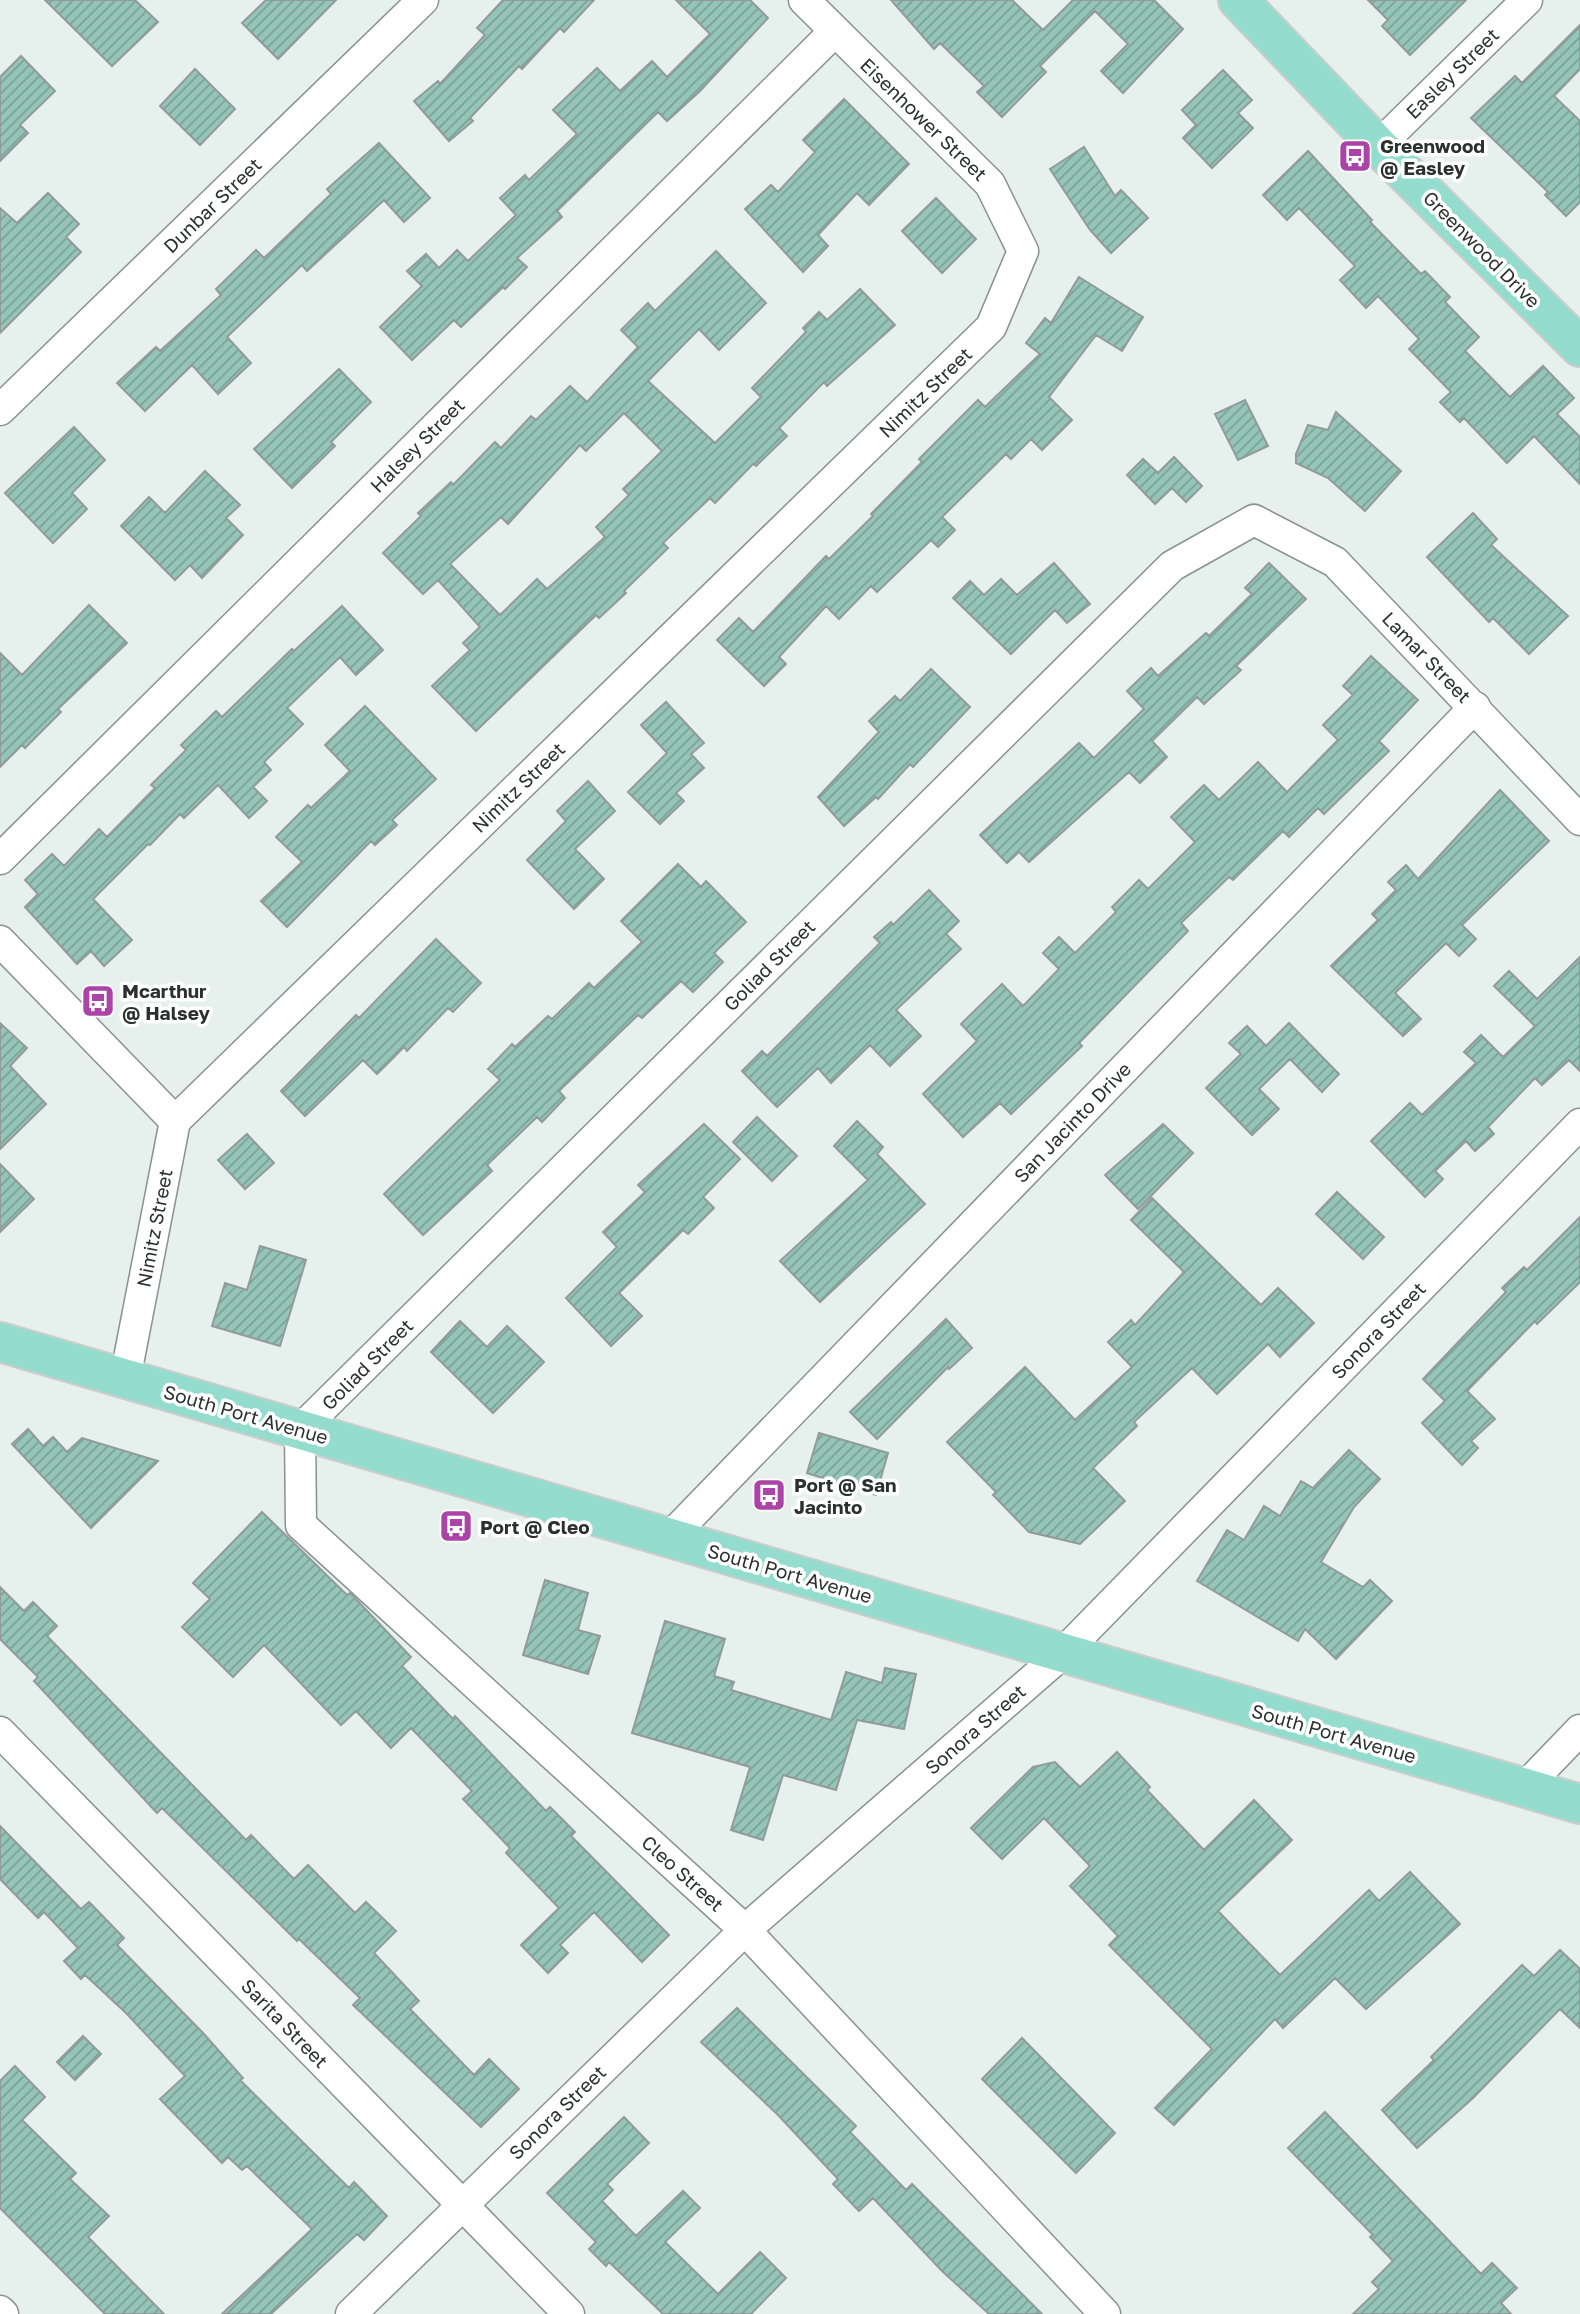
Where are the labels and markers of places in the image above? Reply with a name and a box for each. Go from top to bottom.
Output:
place label: Greenwood @ Easley [1380,134,1485,179]
bus stop icon: Greenwood @ Easley [1336,137,1374,175]
place label: Mcarthur @ Halsey [122,979,210,1024]
bus stop icon: Mcarthur @ Halsey [79,982,117,1020]
place label: Port @ San Jacinto [794,1473,897,1518]
bus stop icon: Port @ San Jacinto [750,1476,788,1514]
bus stop icon: Port @ Cleo [437,1507,475,1545]
place label: Port @ Cleo [480,1515,590,1538]

